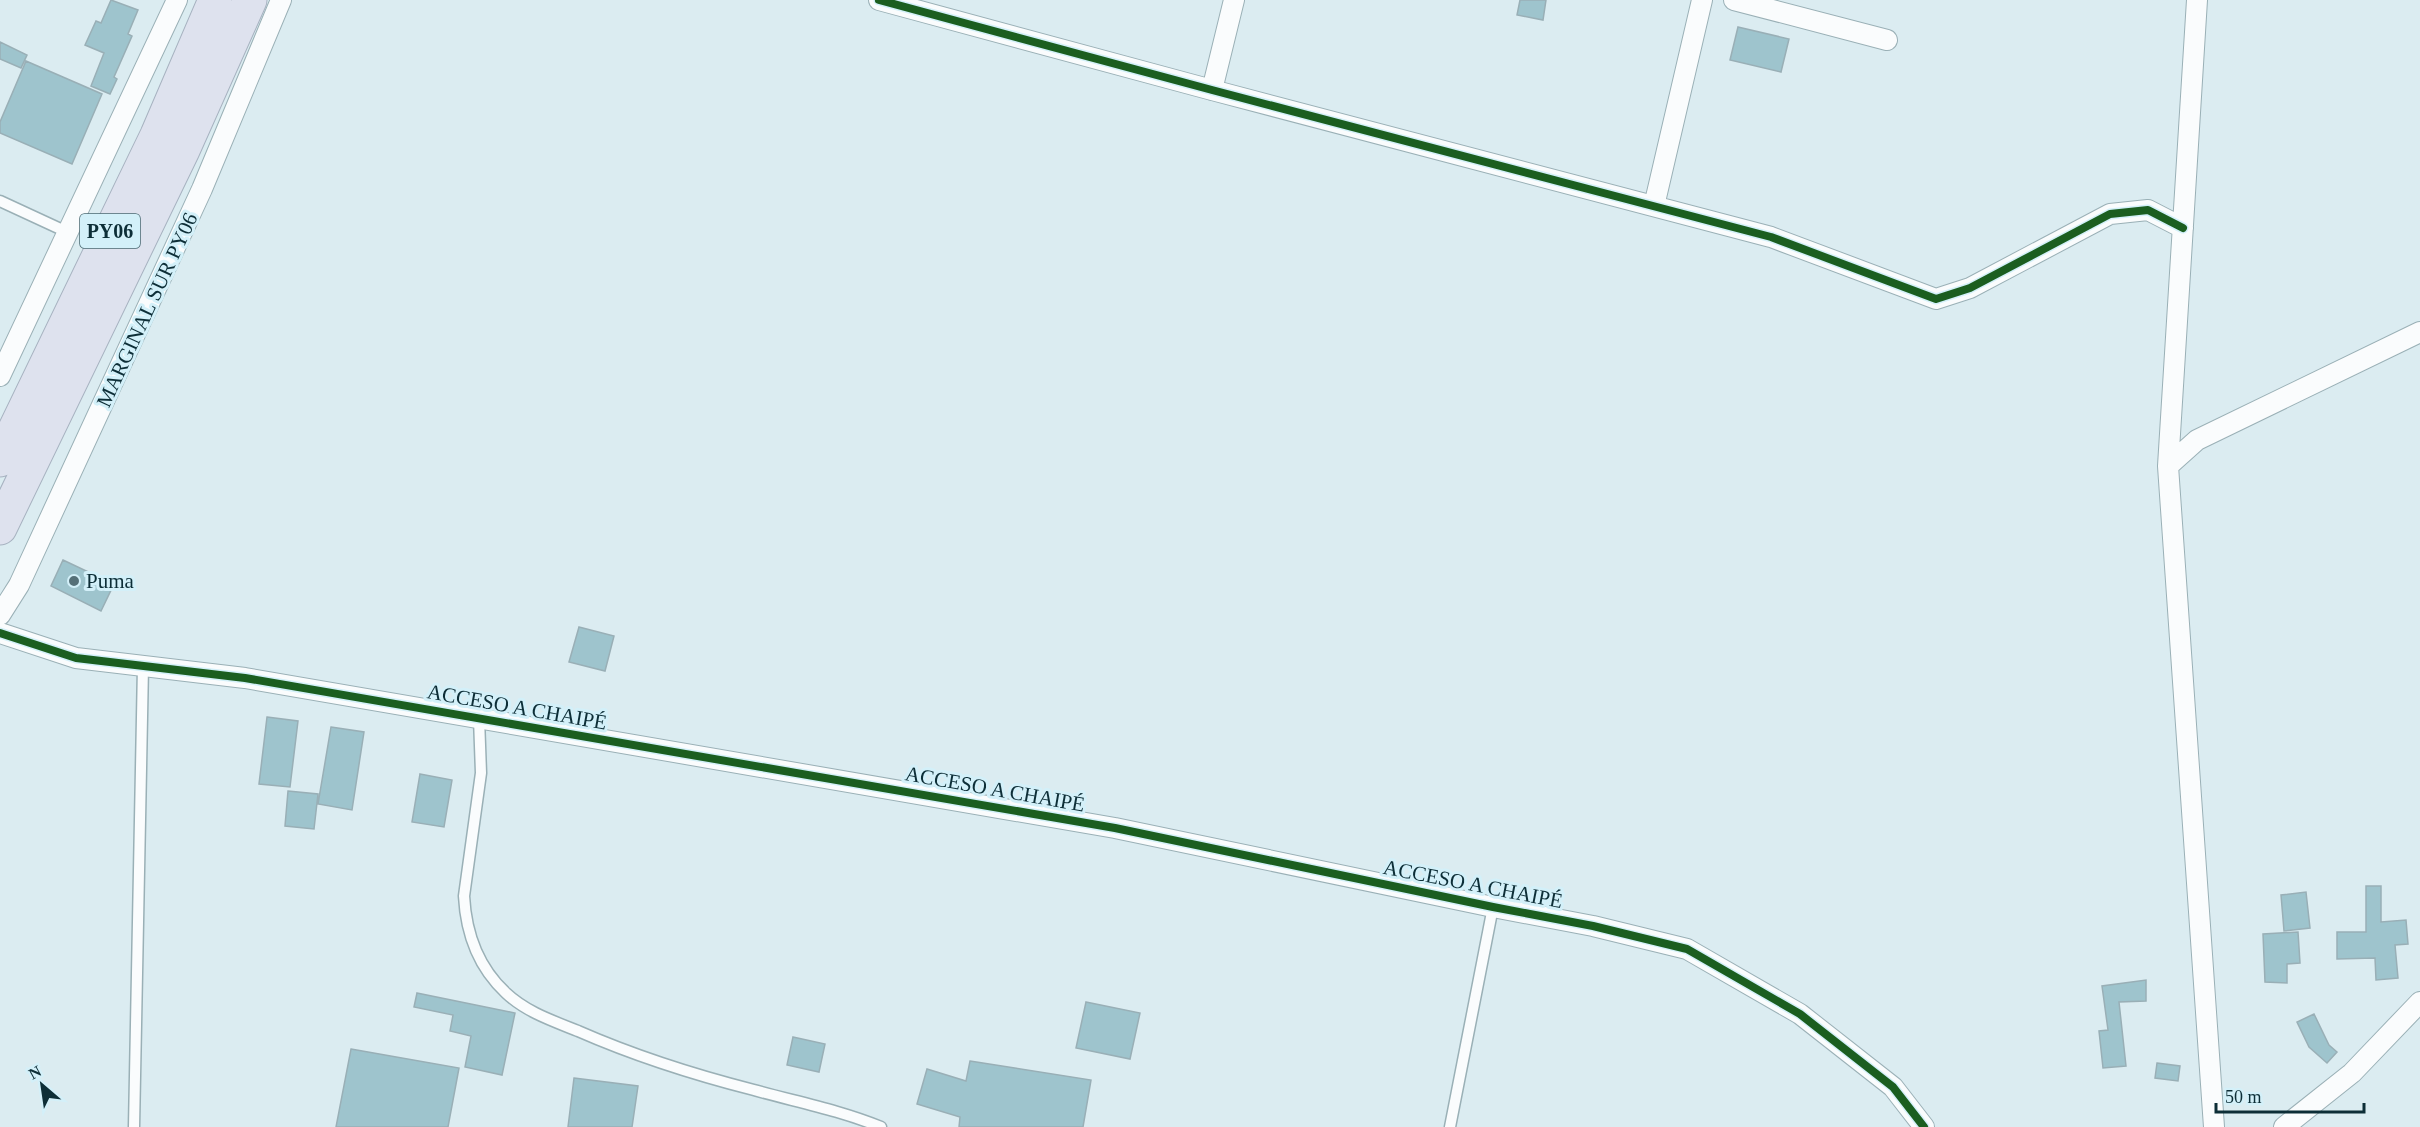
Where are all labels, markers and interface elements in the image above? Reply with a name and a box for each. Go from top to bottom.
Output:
street label: MARGINAL SUR PY06 [91,209,203,411]
road number: PY06 [80,214,140,248]
place label: Puma [86,569,135,593]
marker: Puma [67,574,81,588]
street label: ACCESO A CHAIPÉ [425,679,609,735]
street label: ACCESO A CHAIPÉ [903,761,1087,817]
street label: ACCESO A CHAIPÉ [1381,855,1565,913]
north arrow [12,1055,72,1115]
text: N [26,1062,45,1083]
scale bar [2216,1076,2364,1114]
text: 50 m [2225,1087,2262,1107]

